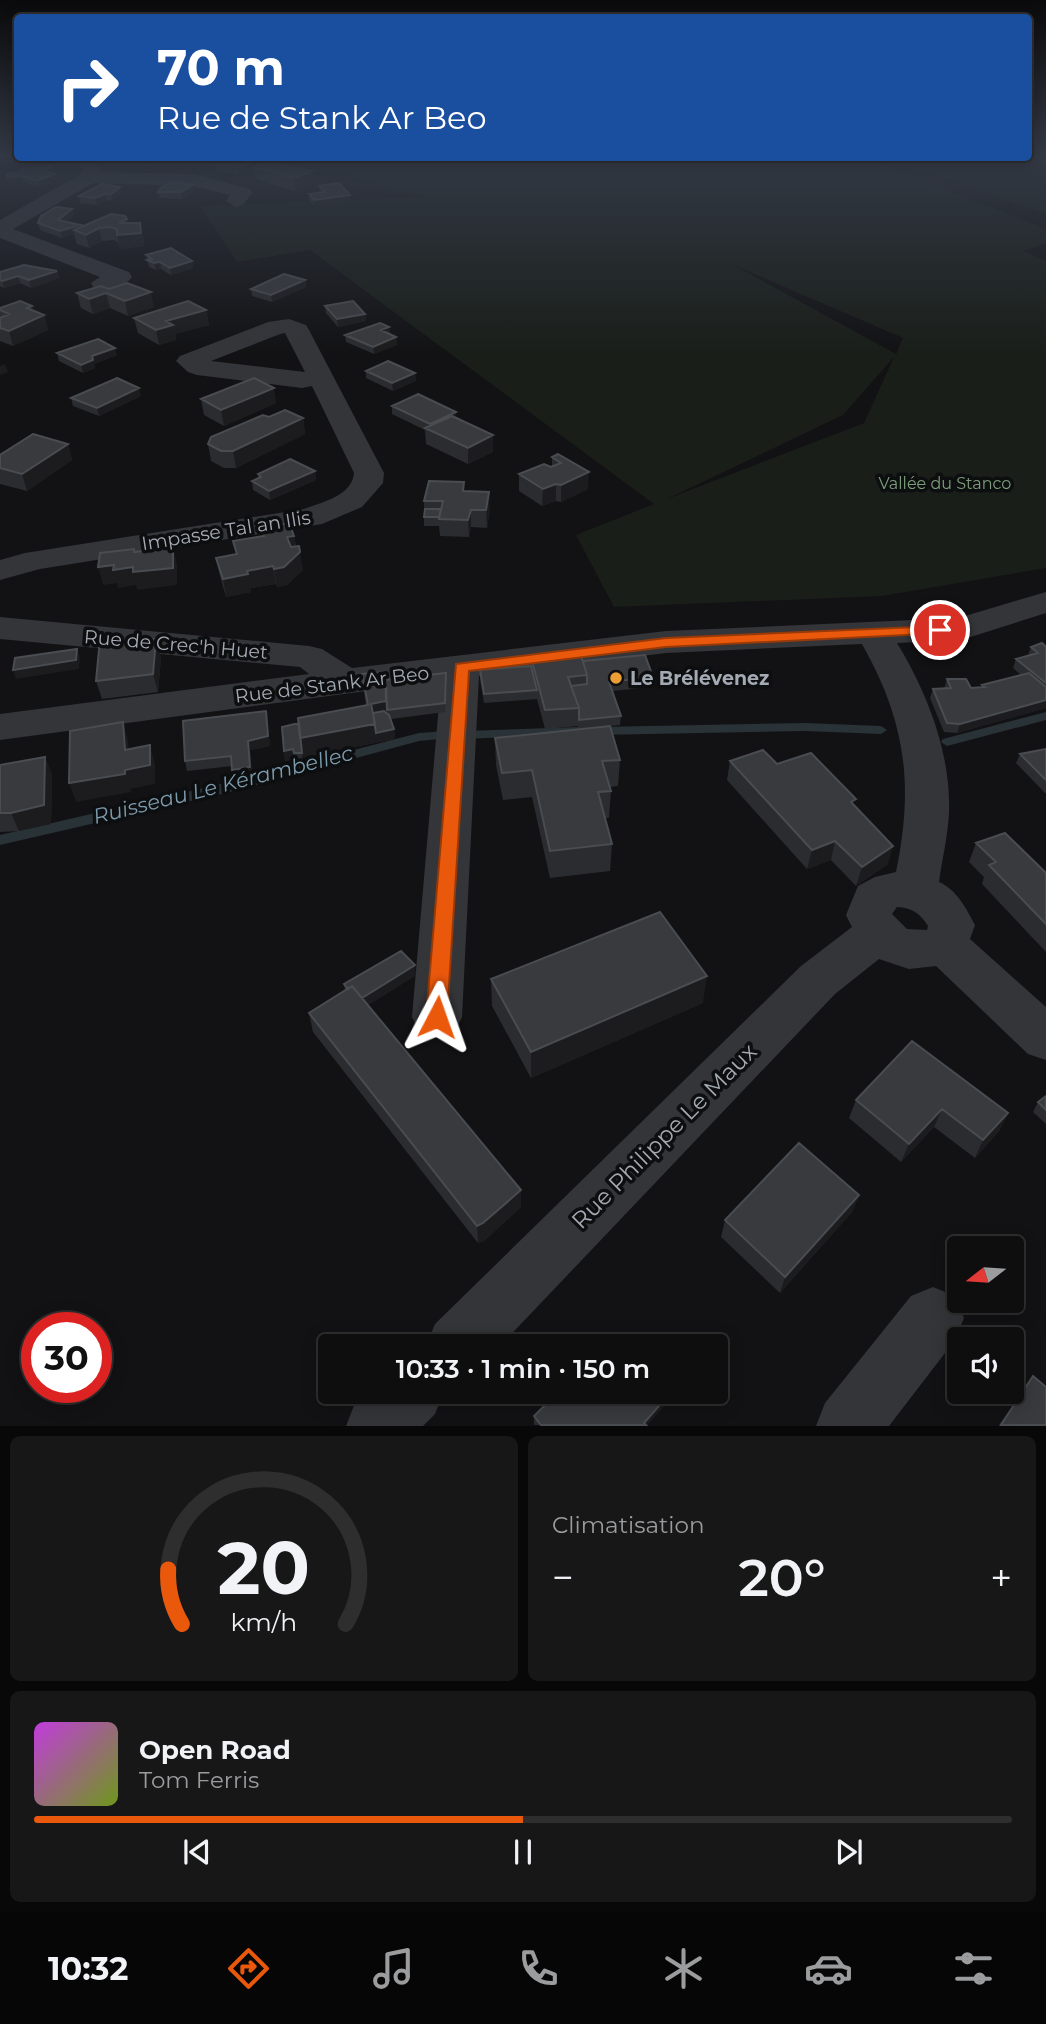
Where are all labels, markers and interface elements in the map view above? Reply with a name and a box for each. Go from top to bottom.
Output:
text: 70 m [157,38,285,97]
icon: right [42,42,133,133]
text: Rue de Stank Ar Beo [157,98,487,137]
park label: Vallée du Stanco [879,474,1011,493]
street label: Impasse Tal an Ilis [140,506,312,555]
pin [910,600,970,660]
icon: arrive [921,611,959,649]
street label: Rue de Crec'h Huet [83,625,269,664]
street label: Rue de Stank Ar Beo [234,661,431,708]
place label: Le Brélévenez [630,667,769,690]
marker: Le Brélévenez [608,670,624,686]
water label: Ruisseau Le Kérambellec [90,740,356,829]
position arrow [400,980,474,1054]
street label: Rue Philippe Le Maux [566,1038,762,1234]
north arrow [947,1236,1024,1312]
map controls [947,1236,1024,1404]
speed limit sign: 30 [21,1312,112,1403]
button: sound [947,1327,1024,1404]
text: 10:33 · 1 min · 150 m [396,1353,650,1385]
text: Climatisation [552,1511,704,1539]
text: 20 [218,1525,310,1613]
text: 20° [738,1546,826,1609]
text: − [552,1554,574,1601]
text: + [990,1554,1012,1601]
text: km/h [231,1607,297,1637]
text: Open Road [139,1734,291,1766]
text: Tom Ferris [139,1766,259,1794]
icon: previous [178,1833,216,1871]
icon: pause [504,1833,542,1871]
icon: next [830,1833,868,1871]
icon: directions [224,1944,273,1993]
icon: music [369,1944,418,1993]
icon: phone [514,1944,563,1993]
icon: climate [659,1944,708,1993]
icon: car [804,1944,853,1993]
icon: filters [949,1944,998,1993]
text: 10:32 [48,1949,128,1988]

